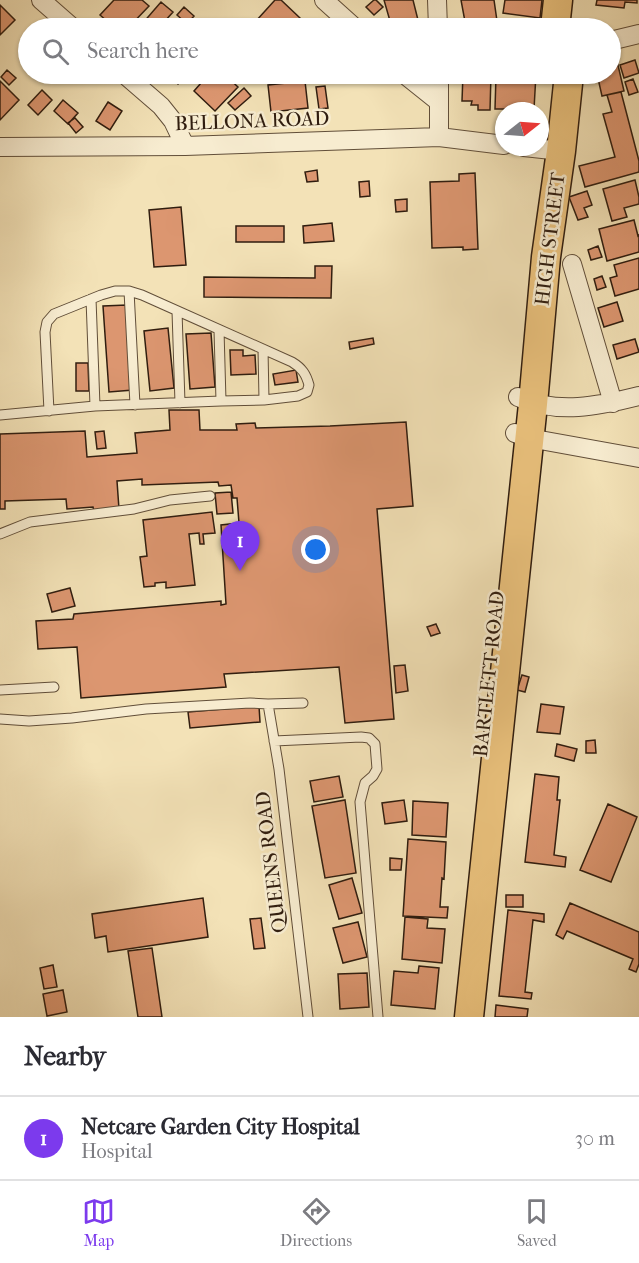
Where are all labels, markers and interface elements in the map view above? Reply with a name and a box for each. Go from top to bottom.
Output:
search box [18,18,621,84]
icon: search [39,35,72,68]
text: Search here [87,38,199,64]
north arrow [495,102,549,156]
street label: BELLONA ROAD [174,107,330,135]
street label: HIGH STREET [530,171,570,307]
pin: 1 [220,522,260,571]
your location [301,535,330,564]
street label: BARTLETT ROAD [469,590,509,758]
street label: QUEENS ROAD [251,790,291,934]
text: Nearby [24,1041,106,1072]
text: Netcare Garden City Hospital [81,1114,360,1140]
text: 1 [40,1127,47,1150]
text: 30 m [575,1127,615,1150]
text: Hospital [81,1140,153,1163]
tab: Map [82,1195,115,1250]
tab: Directions [280,1195,352,1250]
tab: Saved [517,1195,557,1250]

